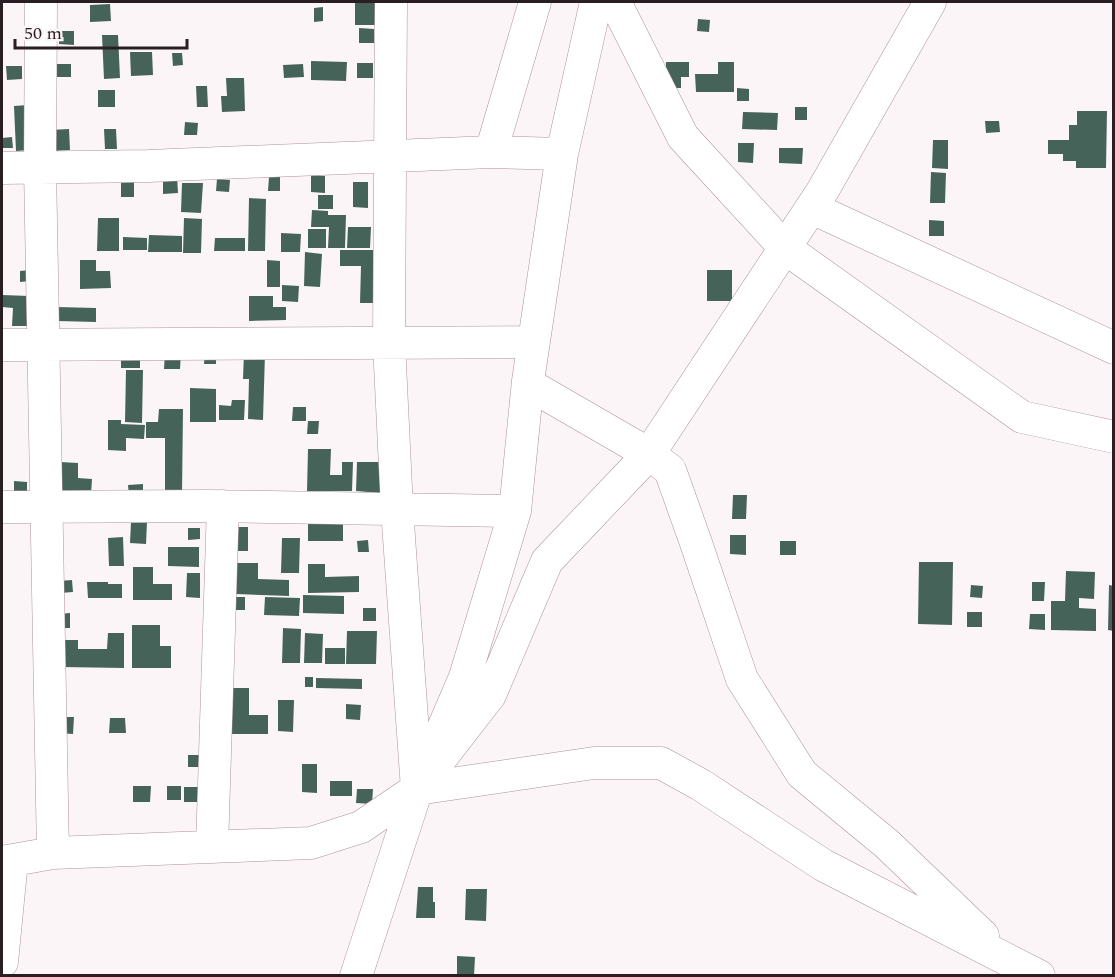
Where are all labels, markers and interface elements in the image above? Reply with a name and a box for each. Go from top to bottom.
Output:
scale bar [15,12,188,50]
text: 50 m [24,20,62,47]

